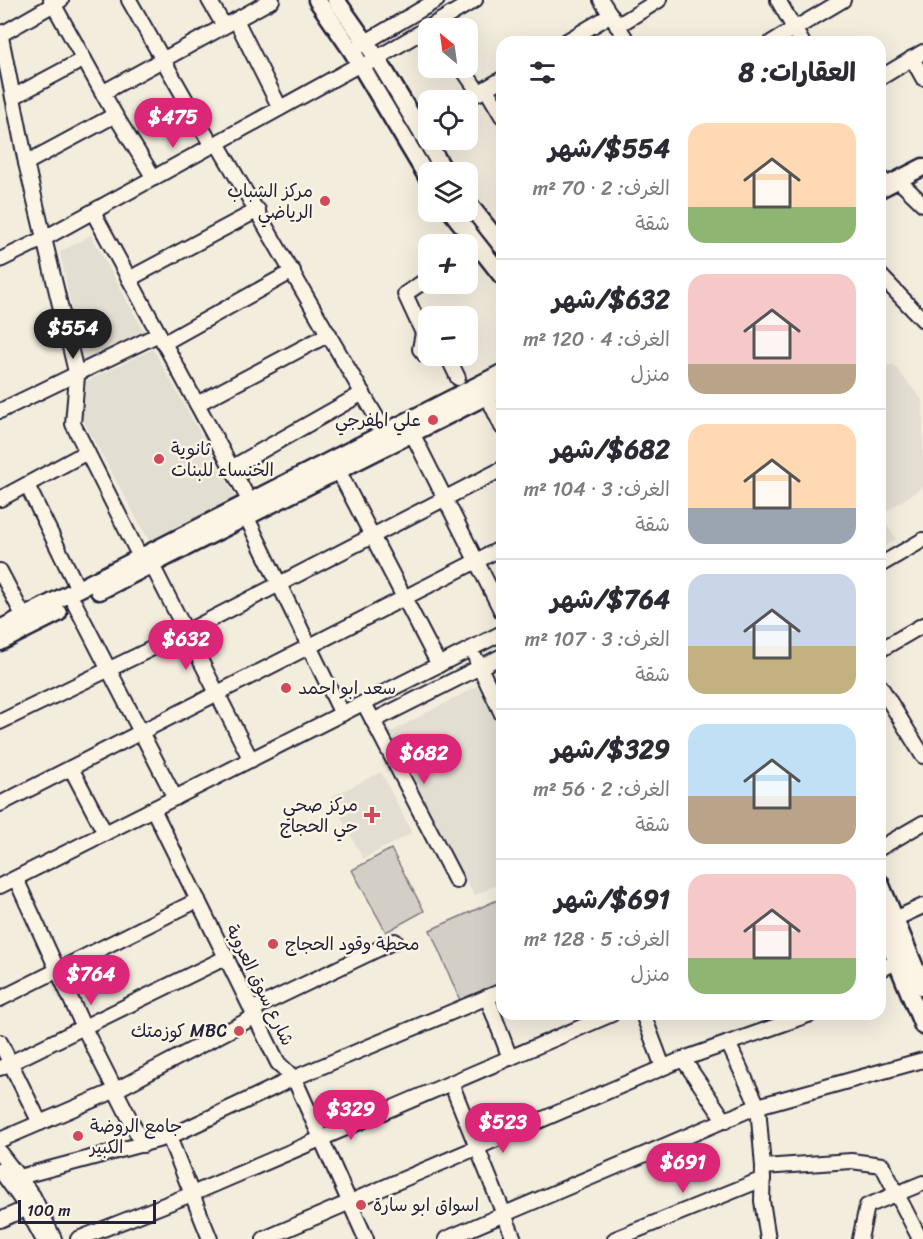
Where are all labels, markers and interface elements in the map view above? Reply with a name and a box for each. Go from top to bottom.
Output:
north arrow [418,18,478,78]
map controls [418,18,478,366]
text: العقارات: 8 [739,49,856,95]
icon: filters [526,56,559,89]
button: locate [418,90,478,150]
pin: $475 [137,98,209,149]
text: $475 [148,100,198,135]
text: $554/شهر [548,125,670,171]
icon: home [736,147,808,219]
button: layers [418,162,478,222]
text: الغرف: 2 · 70 m² [533,171,670,206]
place label: مركز الشباب الرياضي [227,175,313,228]
marker: مركز الشباب الرياضي [318,194,332,208]
text: شقة [635,206,670,241]
button: + [418,234,478,294]
text: $632/شهر [552,276,670,322]
icon: home [736,298,808,370]
button: − [418,306,478,366]
pin: $554 [37,309,109,360]
text: $554 [48,311,98,346]
text: الغرف: 4 · 120 m² [523,322,670,357]
text: منزل [631,357,670,392]
place label: علي المفرجي [335,404,421,436]
marker: علي المفرجي [426,413,440,427]
text: $682/شهر [551,426,670,472]
place label: ثانوية الخنساء للبنات [171,433,274,486]
icon: home [736,448,808,520]
marker: ثانوية الخنساء للبنات [152,452,166,466]
text: الغرف: 3 · 104 m² [524,472,670,507]
text: شقة [635,507,670,542]
text: $764/شهر [551,576,670,622]
icon: home [736,598,808,670]
pin: $632 [150,620,222,671]
text: $632 [162,622,210,657]
text: الغرف: 3 · 107 m² [525,622,670,657]
text: شقة [635,657,670,692]
place label: سعد ابو احمد [298,672,396,704]
marker: سعد ابو احمد [279,681,293,695]
text: $329/شهر [551,726,670,772]
pin: $682 [388,734,460,785]
text: $682 [400,736,448,771]
icon: home [736,748,808,820]
text: الغرف: 2 · 56 m² [533,772,670,807]
place label: مركز صحي حي الحجاج [280,789,358,842]
marker: مركز صحي حي الحجاج [363,806,381,824]
text: شقة [635,807,670,842]
text: $691/شهر [554,876,670,922]
icon: home [736,898,808,970]
street label: شارع سوق العروبة [217,918,303,1052]
text: الغرف: 5 · 128 m² [524,922,670,957]
place label: محطة وقود الحجاج [285,928,419,960]
marker: محطة وقود الحجاج [266,937,280,951]
pin: $764 [55,955,127,1006]
text: $764 [67,957,115,992]
text: منزل [631,957,670,992]
place label: كوزمتك MBC [131,1015,227,1047]
marker: كوزمتك MBC [232,1024,246,1038]
pin: $329 [315,1090,387,1141]
text: $329 [327,1092,375,1127]
pin: $523 [467,1103,539,1154]
text: $523 [479,1105,527,1140]
place label: جامع الروضة الكبير [88,1110,182,1163]
marker: جامع الروضة الكبير [71,1129,85,1143]
pin: $691 [647,1143,719,1194]
text: $691 [660,1145,706,1180]
place label: اسواق ابو سارة [373,1189,479,1221]
text: 100 m [27,1196,71,1225]
scale bar [18,1197,156,1224]
marker: اسواق ابو سارة [354,1198,368,1212]

